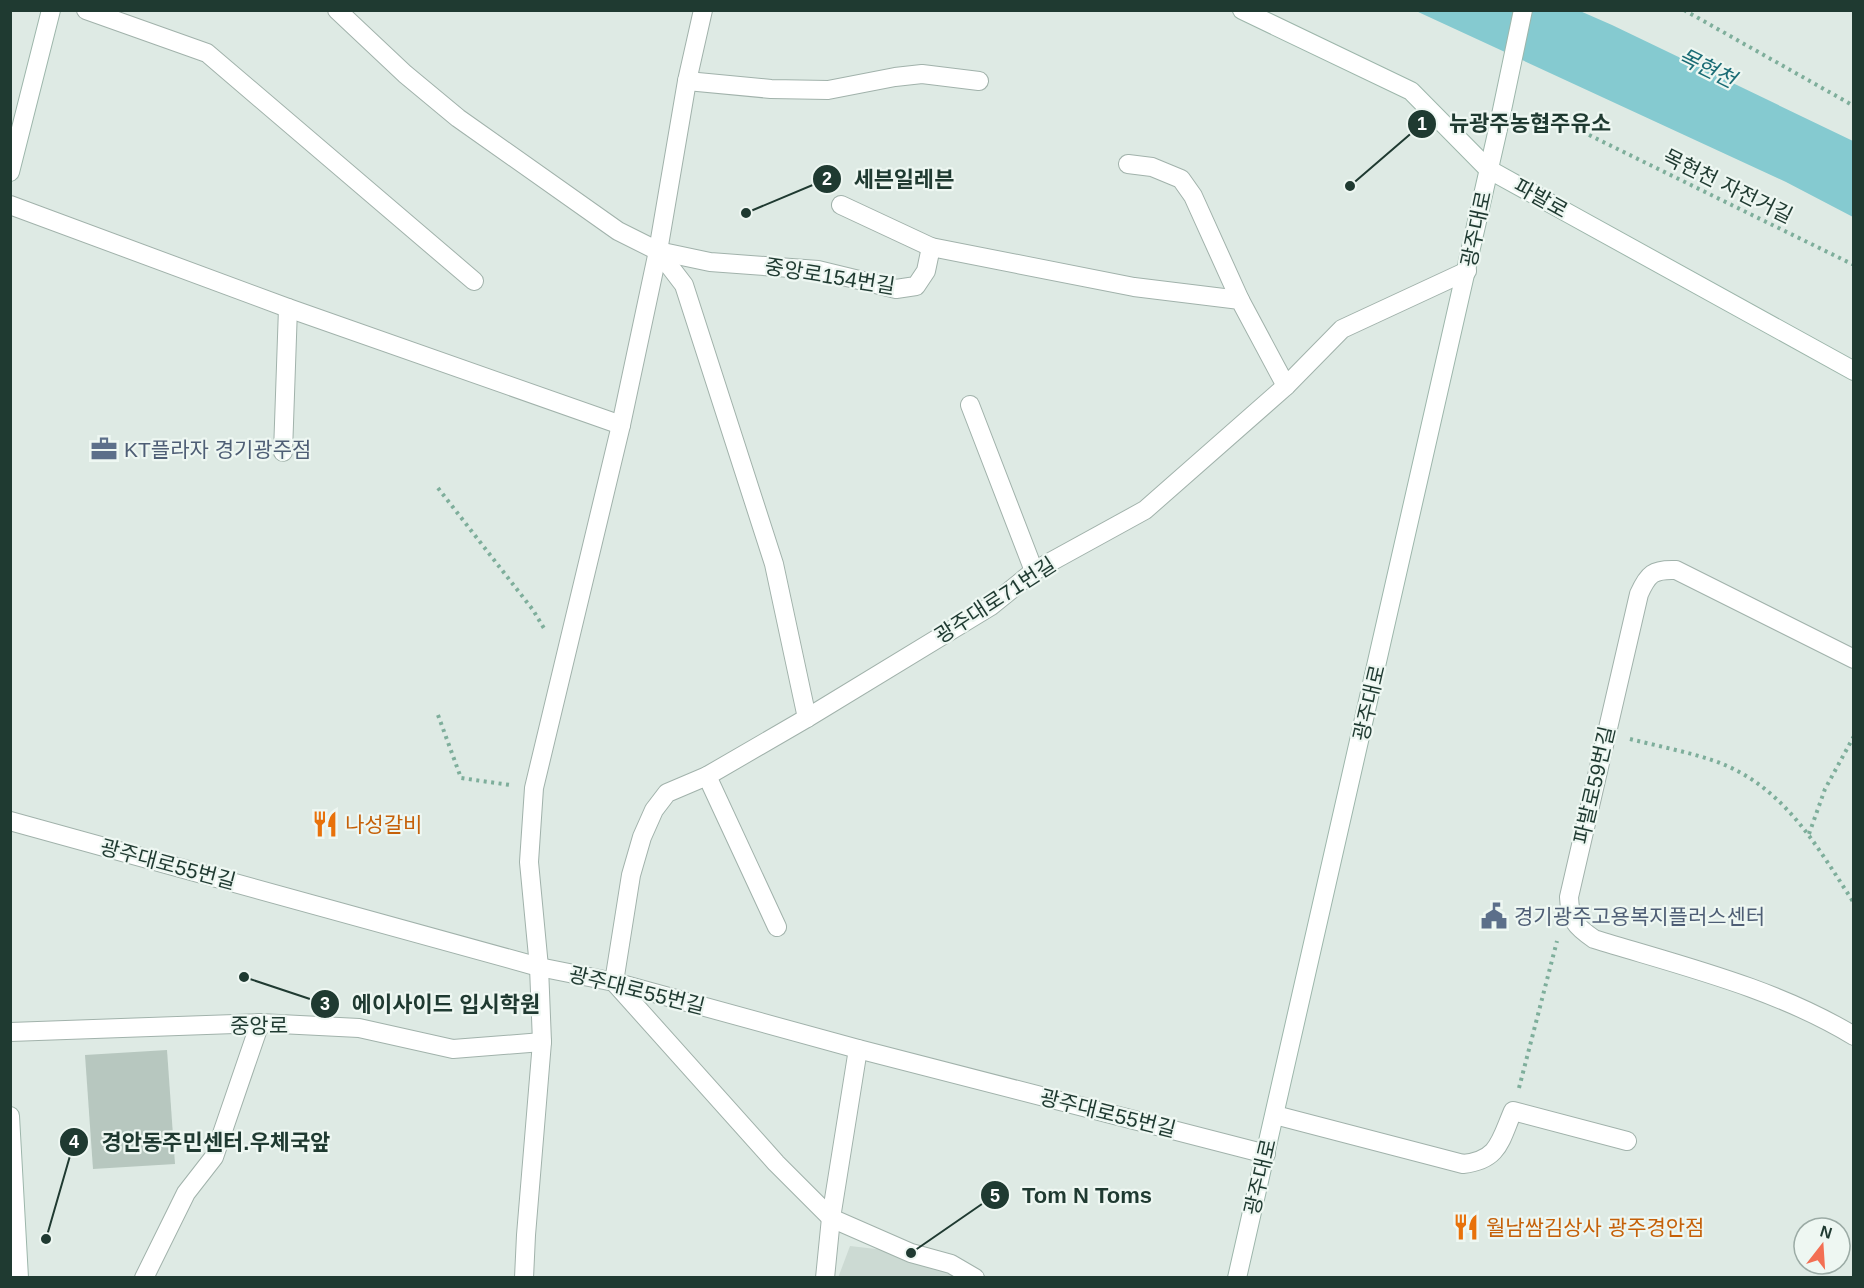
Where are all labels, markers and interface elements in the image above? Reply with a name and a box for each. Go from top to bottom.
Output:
water label: 목현천 [1674,43,1742,94]
callout: 뉴광주농협주유소 [1407,104,1623,144]
text: 뉴광주농협주유소 [1449,111,1611,136]
text: 1 [1417,114,1427,134]
street label: 목현천 자전거길 [1660,145,1796,227]
callout: 세븐일레븐 [812,159,967,199]
text: 세븐일레븐 [853,167,955,192]
text: 2 [822,169,832,189]
street label: 파발로 [1510,174,1572,222]
street label: 광주대로 [1457,189,1495,269]
street label: 중앙로154번길 [763,254,897,298]
office icon: KT플라자 경기광주점 [89,434,119,464]
place label: KT플라자 경기광주점 [124,438,311,461]
street label: 광주대로71번길 [930,552,1060,648]
street label: 광주대로 [1349,663,1389,743]
street label: 파발로59번길 [1569,724,1619,846]
restaurant icon: 나성갈비 [310,809,340,839]
place label: 나성갈비 [345,813,422,836]
street label: 광주대로55번길 [98,835,238,893]
public building icon: 경기광주고용복지플러스센터 [1479,901,1509,931]
place label: 경기광주고용복지플러스센터 [1514,905,1765,928]
street label: 광주대로55번길 [567,962,707,1018]
callout: 에이사이드 입시학원 [310,984,552,1024]
text: 에이사이드 입시학원 [352,992,540,1017]
text: 3 [320,994,330,1014]
street label: 중앙로 [230,1014,288,1037]
street label: 광주대로55번길 [1038,1085,1178,1141]
callout: 경안동주민센터.우체국앞 [59,1122,342,1162]
text: 경안동주민센터.우체국앞 [102,1130,330,1155]
text: 4 [69,1132,79,1152]
street label: 광주대로 [1240,1137,1280,1217]
callout: Tom N Toms [980,1175,1164,1215]
text: Tom N Toms [1022,1183,1152,1208]
text: 5 [990,1186,1000,1206]
restaurant icon: 월남쌈김상사 광주경안점 [1451,1212,1481,1242]
place label: 월남쌈김상사 광주경안점 [1486,1216,1704,1239]
north arrow [1792,1216,1852,1276]
text: N [1818,1222,1834,1242]

